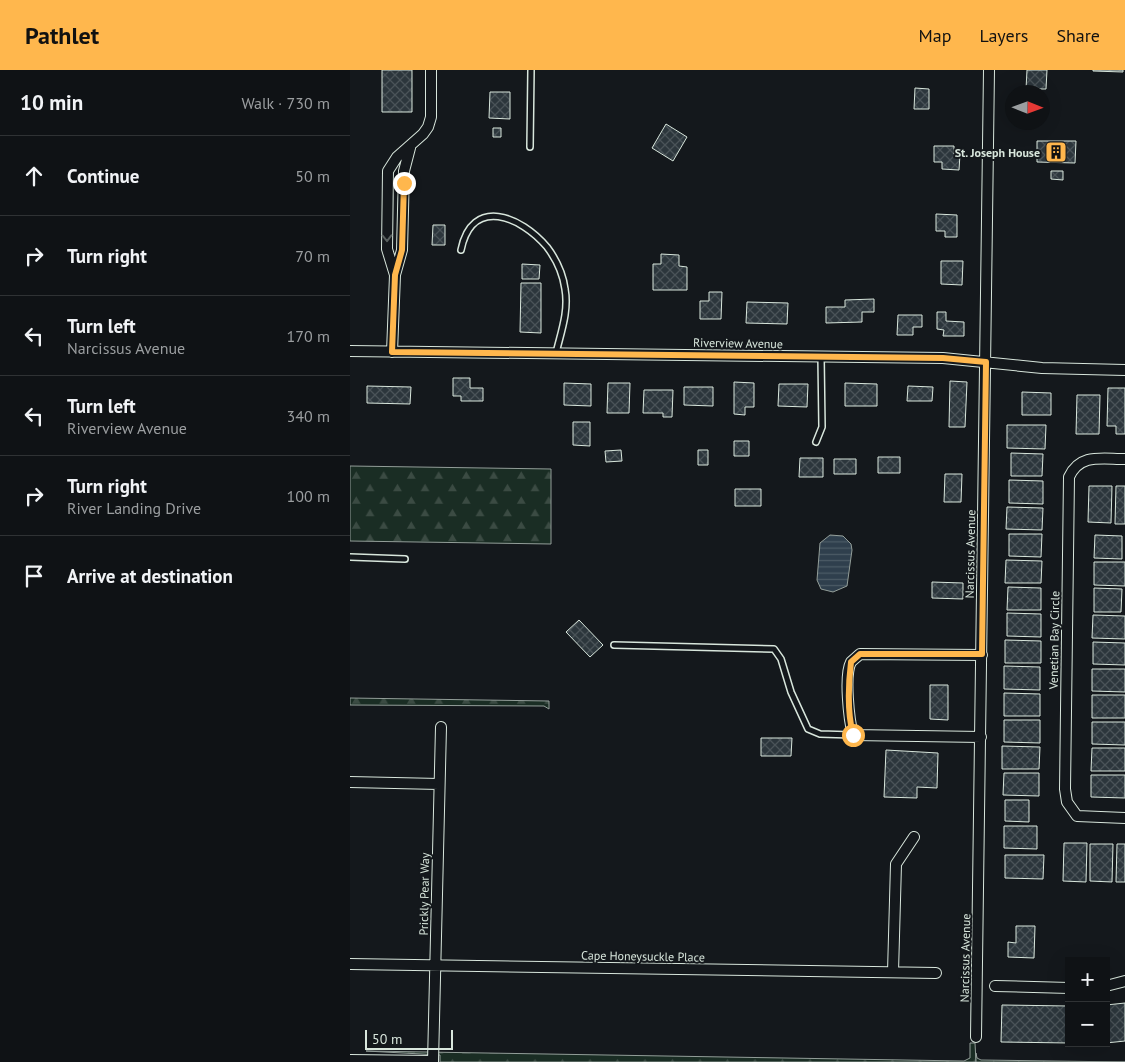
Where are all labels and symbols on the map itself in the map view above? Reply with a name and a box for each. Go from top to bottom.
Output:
north arrow [1005,85,1050,130]
building icon: St. Joseph House [1044,140,1068,164]
place label: St. Joseph House [955,145,1040,160]
route end [393,172,416,195]
one-way arrow [382,234,392,242]
street label: Riverview Avenue [693,335,783,351]
street label: Narcissus Avenue [962,510,978,598]
street label: Venetian Bay Circle [1046,591,1062,690]
route start [842,724,865,747]
street label: Prickly Pear Way [416,852,432,936]
street label: Narcissus Avenue [957,914,973,1002]
street label: Cape Honeysuckle Place [581,947,705,965]
scale bar [365,1027,452,1050]

